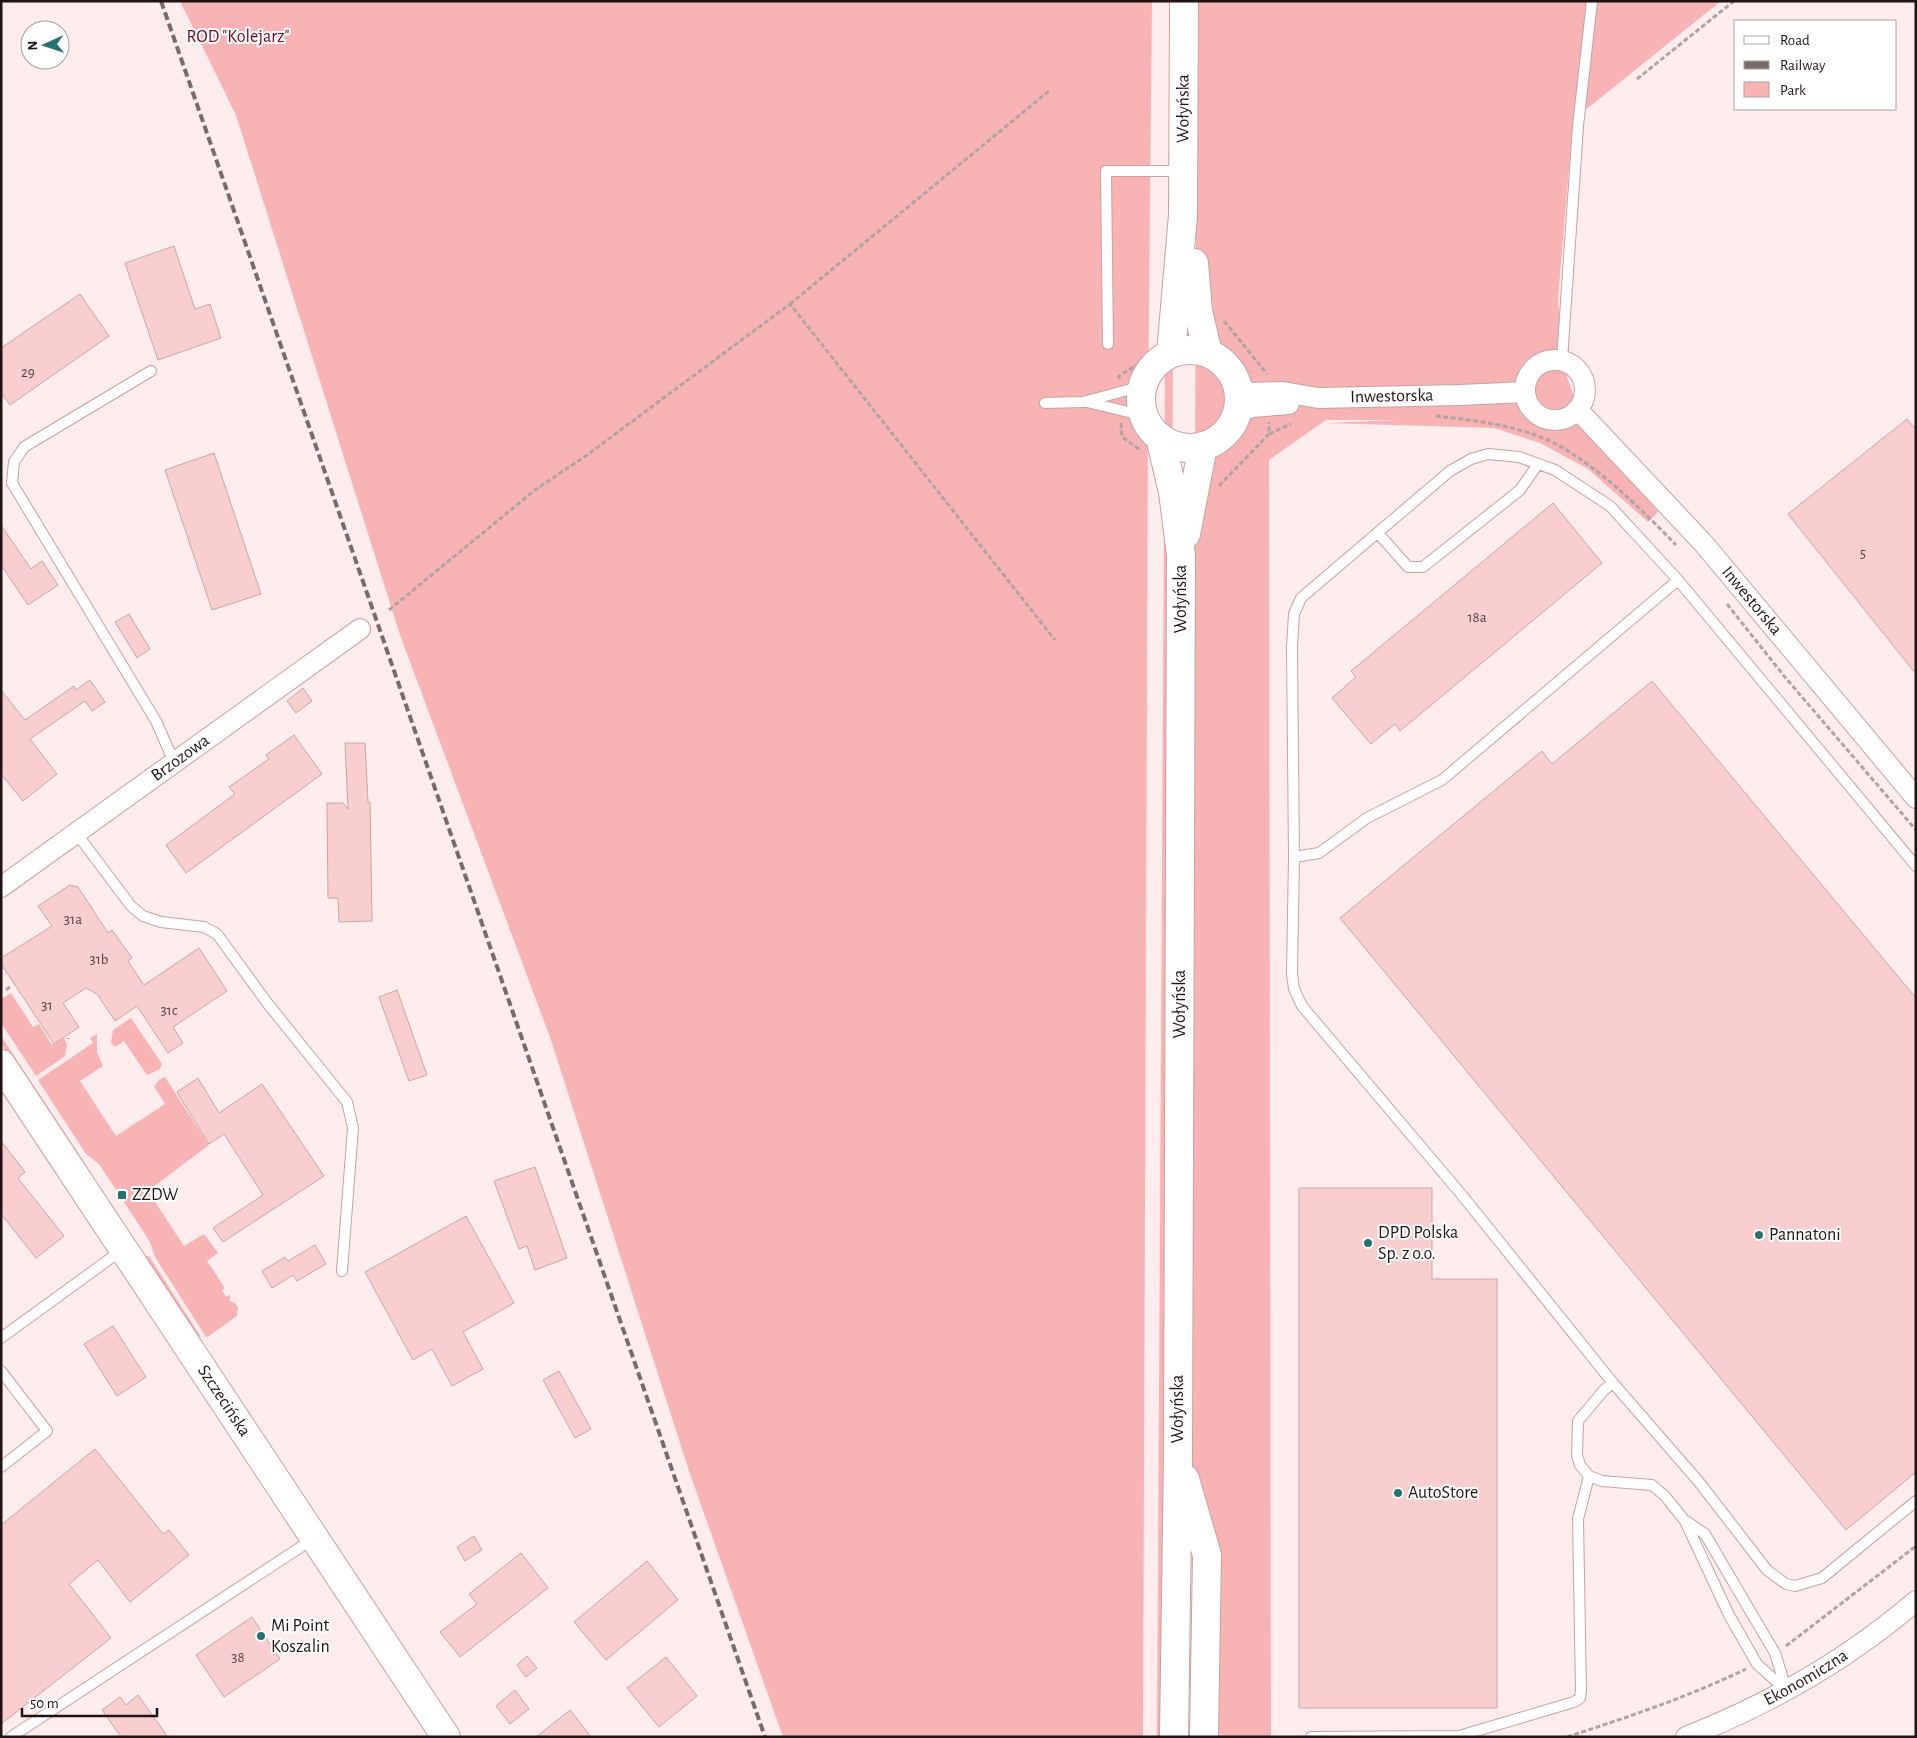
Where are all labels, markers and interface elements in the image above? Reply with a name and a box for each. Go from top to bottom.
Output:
north arrow [20,20,70,70]
legend [1734,20,1897,110]
park label: ROD "Kolejarz" [186,28,290,46]
text: Road [1780,33,1810,48]
text: N [26,40,40,51]
text: Railway [1780,58,1826,73]
street label: Wołyńska [1174,74,1193,143]
text: Park [1780,83,1806,98]
house number: 29 [21,365,35,380]
street label: Inwestorska [1350,387,1434,406]
house number: 5 [1860,546,1866,561]
street label: Inwestorska [1718,563,1785,639]
street label: Wołyńska [1172,565,1190,633]
house number: 18a [1467,610,1487,625]
street label: Brzozowa [148,731,213,785]
house number: 31a [64,912,82,927]
house number: 31b [89,952,109,967]
street label: Wołyńska [1171,970,1189,1038]
house number: 31 [41,998,53,1013]
house number: 31c [160,1003,178,1018]
place label: ZZDW [132,1186,178,1204]
marker: ZZDW [116,1189,128,1201]
place label: DPD Polska Sp. z o.o. [1378,1224,1458,1263]
place label: Pannatoni [1769,1226,1841,1244]
marker: Pannatoni [1753,1229,1765,1241]
marker: DPD Polska Sp. z o.o. [1362,1237,1374,1249]
street label: Szczecińska [194,1362,254,1440]
street label: Wołyńska [1169,1375,1187,1443]
place label: AutoStore [1408,1484,1478,1502]
marker: AutoStore [1392,1487,1404,1499]
place label: Mi Point Koszalin [271,1617,330,1656]
marker: Mi Point Koszalin [255,1630,267,1642]
street label: Ekonomiczna [1761,1646,1851,1709]
house number: 38 [231,1650,245,1665]
scale bar [22,1686,158,1718]
text: 50 m [30,1696,59,1711]

